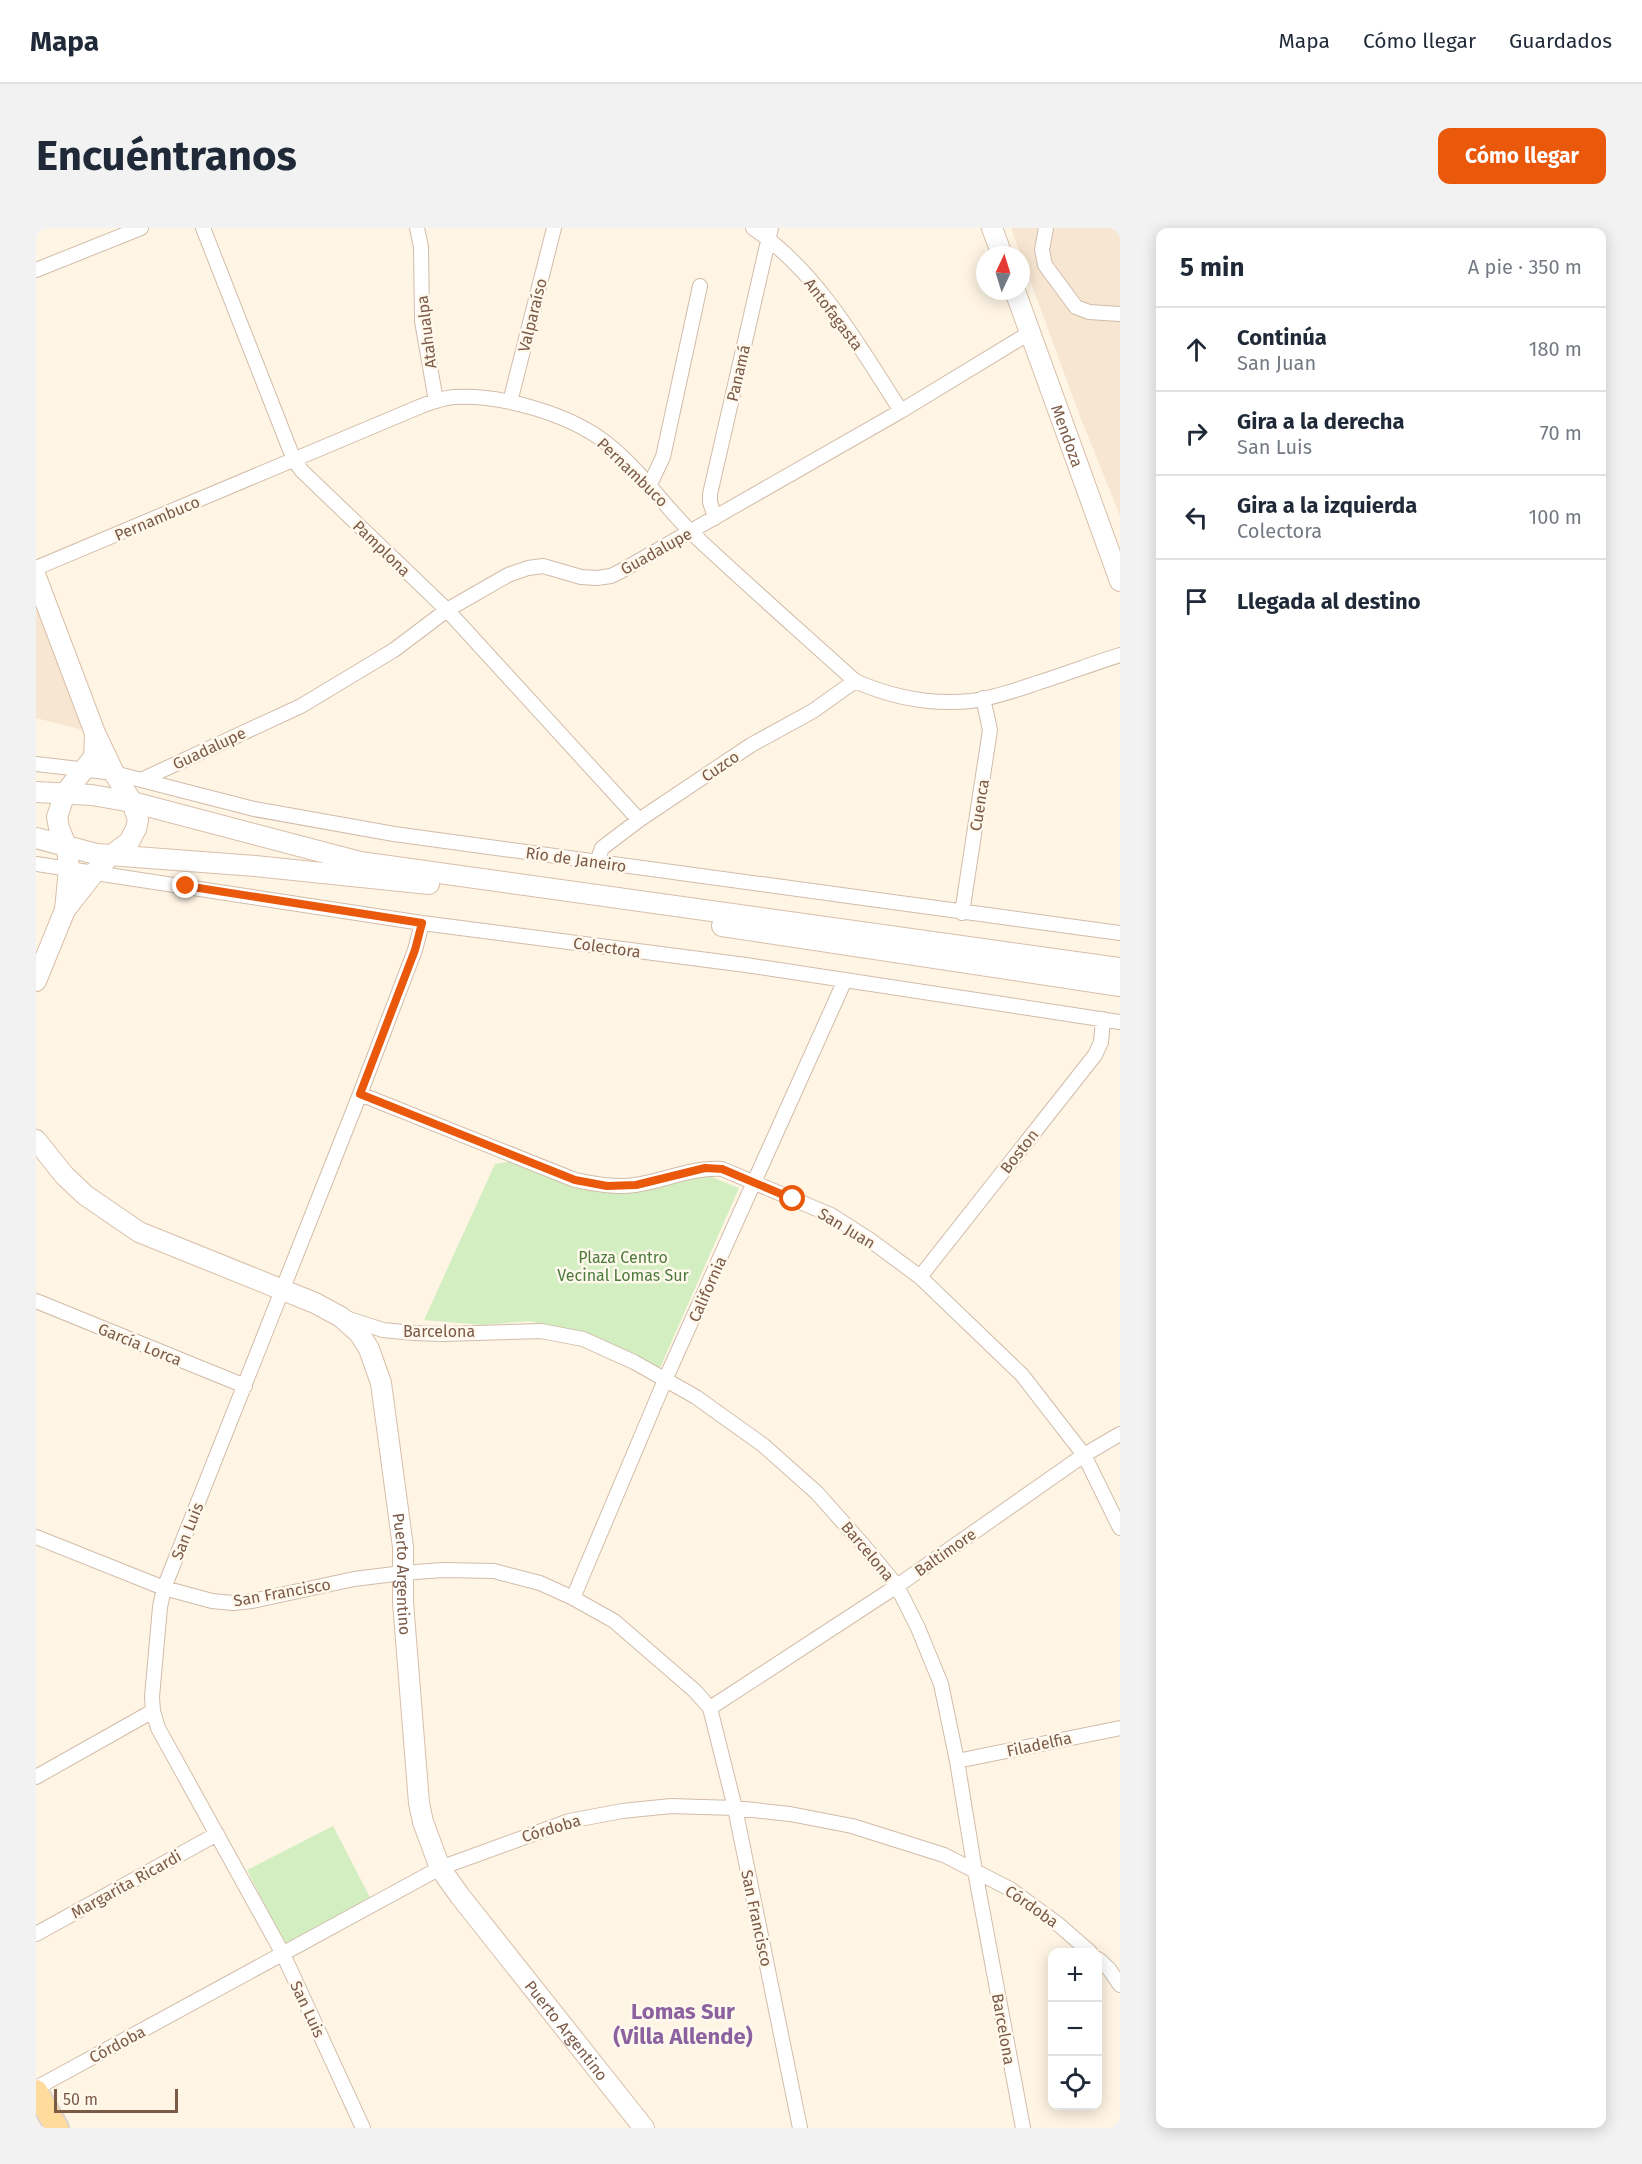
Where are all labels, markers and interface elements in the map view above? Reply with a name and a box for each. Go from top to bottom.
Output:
text: Mapa [30,25,99,58]
text: Mapa [1278,28,1330,54]
text: Cómo llegar [1363,28,1476,54]
text: Guardados [1509,28,1612,54]
button: Cómo llegar [1438,128,1606,184]
text: Encuéntranos [36,131,297,181]
north arrow [976,246,1030,300]
text: 5 min [1180,252,1244,283]
text: A pie · 350 m [1468,255,1582,279]
street label: Antofagasta [800,274,867,354]
street label: Valparaíso [514,276,551,354]
street label: Atahualpa [413,294,440,370]
text: Continúa [1237,324,1327,351]
icon: ahead [1180,333,1213,366]
text: 180 m [1529,337,1582,361]
street label: Panamá [723,343,754,403]
text: San Juan [1237,351,1316,375]
street label: Mendoza [1047,402,1087,470]
text: Gira a la derecha [1237,408,1405,435]
icon: right [1180,417,1213,450]
text: 70 m [1540,421,1582,445]
street label: Pernambuco [593,434,672,511]
text: San Luis [1237,435,1312,459]
street label: Pernambuco [112,492,203,545]
text: Gira a la izquierda [1237,492,1417,519]
icon: left [1180,501,1213,534]
text: 100 m [1529,505,1582,529]
street label: Pamplona [349,516,414,580]
text: Colectora [1237,519,1322,543]
street label: Guadalupe [617,524,695,579]
icon: arrive [1180,585,1213,618]
text: Llegada al destino [1237,588,1421,615]
street label: Guadalupe [170,723,249,774]
street label: Cuzco [698,747,743,786]
street label: Cuenca [966,778,993,832]
street label: Río de Janeiro [524,843,628,876]
route end [172,872,198,898]
street label: Colectora [572,933,642,962]
street label: Boston [996,1125,1043,1177]
route start [779,1185,805,1211]
street label: San Juan [815,1204,879,1253]
park label: Plaza Centro Vecinal Lomas Sur [557,1248,689,1285]
street label: California [685,1253,730,1325]
street label: García Lorca [95,1319,184,1370]
street label: Barcelona [403,1322,475,1341]
street label: San Luis [167,1500,208,1563]
street label: Puerto Argentino [389,1512,415,1636]
street label: Barcelona [837,1518,898,1585]
street label: Baltimore [911,1524,980,1580]
street label: San Francisco [232,1575,332,1610]
street label: Filadelfia [1005,1728,1073,1761]
street label: Córdoba [519,1811,583,1846]
street label: Margarita Ricardi [68,1846,185,1923]
street label: San Francisco [737,1868,776,1968]
street label: Córdoba [1001,1881,1062,1932]
map controls [1048,1948,1102,2110]
button: + [1048,1948,1102,2002]
street label: Puerto Argentino [521,1977,612,2085]
street label: San Luis [286,1978,329,2040]
street label: Barcelona [988,1992,1019,2066]
district label: Lomas Sur (Villa Allende) [613,1998,753,2050]
button: − [1048,2002,1102,2056]
street label: Córdoba [86,2022,148,2067]
button: locate [1048,2056,1102,2110]
scale bar [54,2086,178,2114]
text: 50 m [63,2090,98,2109]

